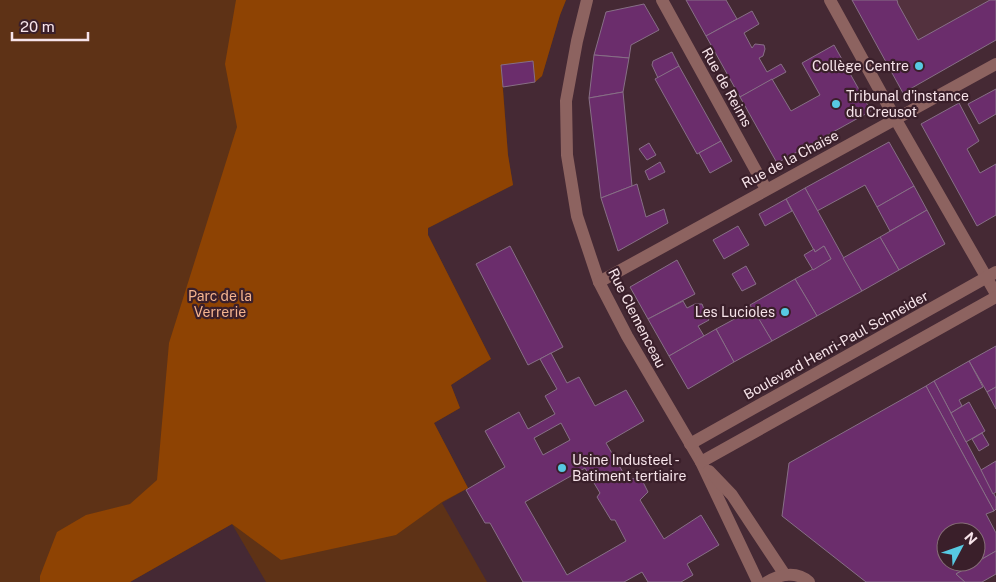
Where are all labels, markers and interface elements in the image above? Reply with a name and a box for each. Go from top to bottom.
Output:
scale bar [12,10,89,42]
text: 20 m [20,18,55,35]
street label: Rue de Reims [699,45,755,129]
place label: Collège Centre [812,58,909,74]
marker: Collège Centre [913,60,925,72]
place label: Tribunal d'instance du Creusot [846,88,969,120]
marker: Tribunal d'instance du Creusot [830,98,842,110]
street label: Rue de la Chaise [739,127,841,191]
street label: Rue Clemenceau [605,266,669,370]
street label: Boulevard Henri-Paul Schneider [741,287,931,403]
park label: Parc de la Verrerie [188,288,252,320]
place label: Les Lucioles [695,304,775,320]
marker: Les Lucioles [779,306,791,318]
place label: Usine Industeel - Batiment tertiaire [572,452,687,484]
marker: Usine Industeel - Batiment tertiaire [556,462,568,474]
north arrow [936,522,986,572]
text: N [961,529,980,548]

